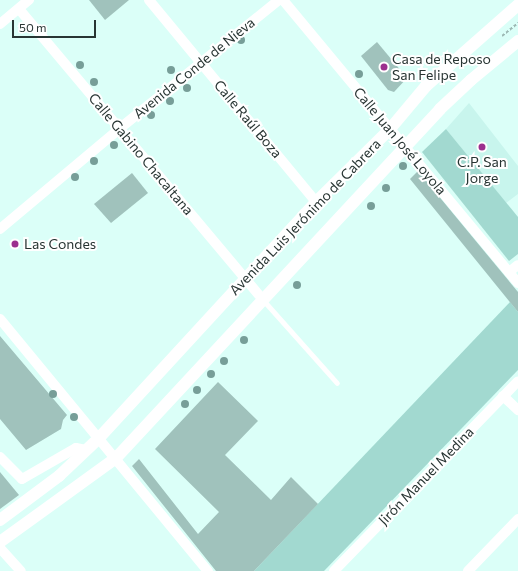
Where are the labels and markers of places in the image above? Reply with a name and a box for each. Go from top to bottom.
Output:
place label: Casa de Reposo San Felipe [392,51,491,84]
marker: Casa de Reposo San Felipe [379,62,389,72]
marker: C.P. San Jorge [477,142,487,152]
place label: C.P. San Jorge [457,154,507,186]
place label: Las Condes [24,236,96,252]
marker: Las Condes [9,238,21,250]

